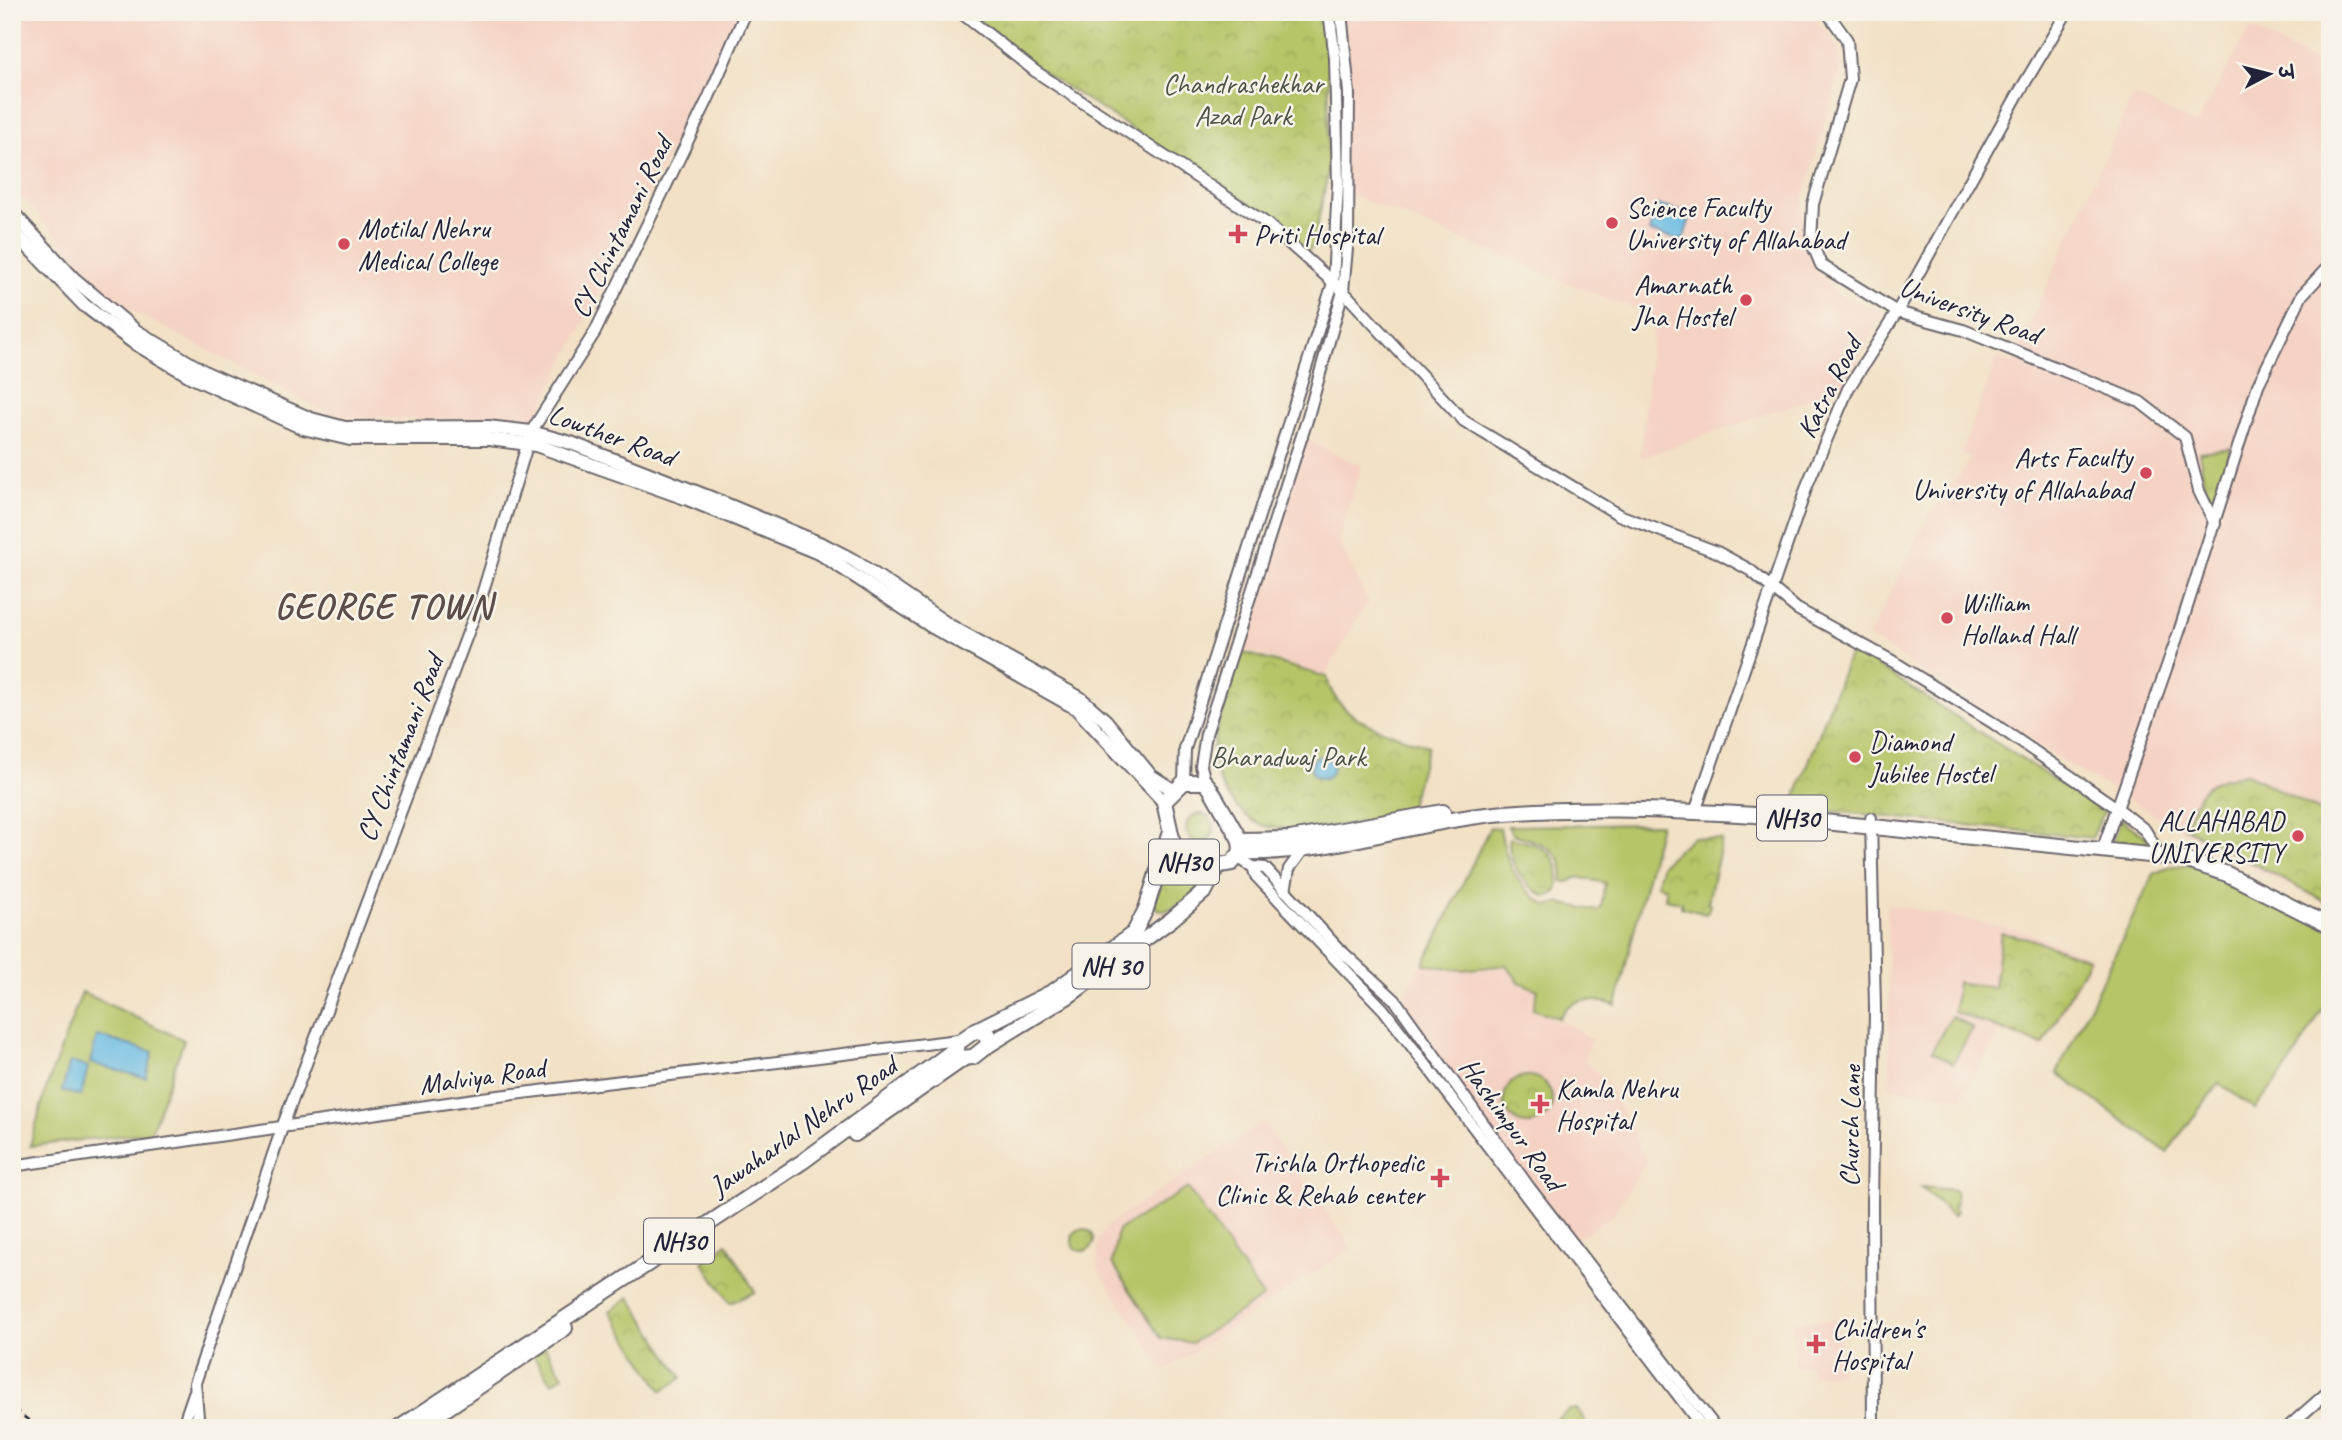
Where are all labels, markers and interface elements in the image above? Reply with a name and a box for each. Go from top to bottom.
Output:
north arrow [2234,38,2304,108]
text: उ [2272,62,2298,82]
park label: Chandrashekhar Azad Park [1163,66,1325,133]
street label: CY Chintamani Road [562,127,682,323]
place label: Science Faculty University of Allahabad [1626,190,1850,257]
place label: Motilal Nehru Medical College [358,211,499,278]
marker: Science Faculty University of Allahabad [1604,215,1620,231]
place label: Priti Hospital [1254,217,1385,252]
marker: Priti Hospital [1228,224,1248,244]
marker: Motilal Nehru Medical College [336,236,352,252]
place label: Amarnath Jha Hostel [1631,267,1737,334]
street label: University Road [1895,268,2049,353]
marker: Amarnath Jha Hostel [1738,292,1754,308]
street label: Katra Road [1789,327,1871,444]
street label: Lowther Road [544,396,684,475]
place label: Arts Faculty University of Allahabad [1912,440,2136,507]
marker: Arts Faculty University of Allahabad [2138,465,2154,481]
district label: GEORGE TOWN [275,584,497,629]
place label: William Holland Hall [1961,585,2080,652]
marker: William Holland Hall [1939,610,1955,626]
street label: CY Chintamani Road [348,646,453,846]
place label: Diamond Jubilee Hostel [1867,724,1998,791]
park label: Bharadwaj Park [1211,739,1368,774]
marker: Diamond Jubilee Hostel [1847,749,1863,765]
road number: NH30 [1757,796,1827,840]
place label: ALLAHABAD UNIVERSITY [2149,803,2288,870]
marker: ALLAHABAD UNIVERSITY [2290,828,2306,844]
road number: NH30 [1149,840,1219,884]
road number: NH 30 [1072,944,1150,988]
street label: Jawaharlal Nehru Road [701,1046,907,1205]
street label: Malviya Road [417,1049,551,1102]
street label: Hashimpur Road [1452,1051,1574,1201]
street label: Church Lane [1831,1063,1869,1187]
place label: Kamla Nehru Hospital [1556,1071,1679,1138]
marker: Kamla Nehru Hospital [1530,1094,1550,1114]
place label: Trishla Orthopedic Clinic & Rehab center [1215,1145,1426,1212]
marker: Trishla Orthopedic Clinic & Rehab center [1430,1168,1450,1188]
road number: NH30 [644,1218,714,1264]
place label: Children's Hospital [1832,1311,1926,1378]
marker: Children's Hospital [1806,1334,1826,1354]

